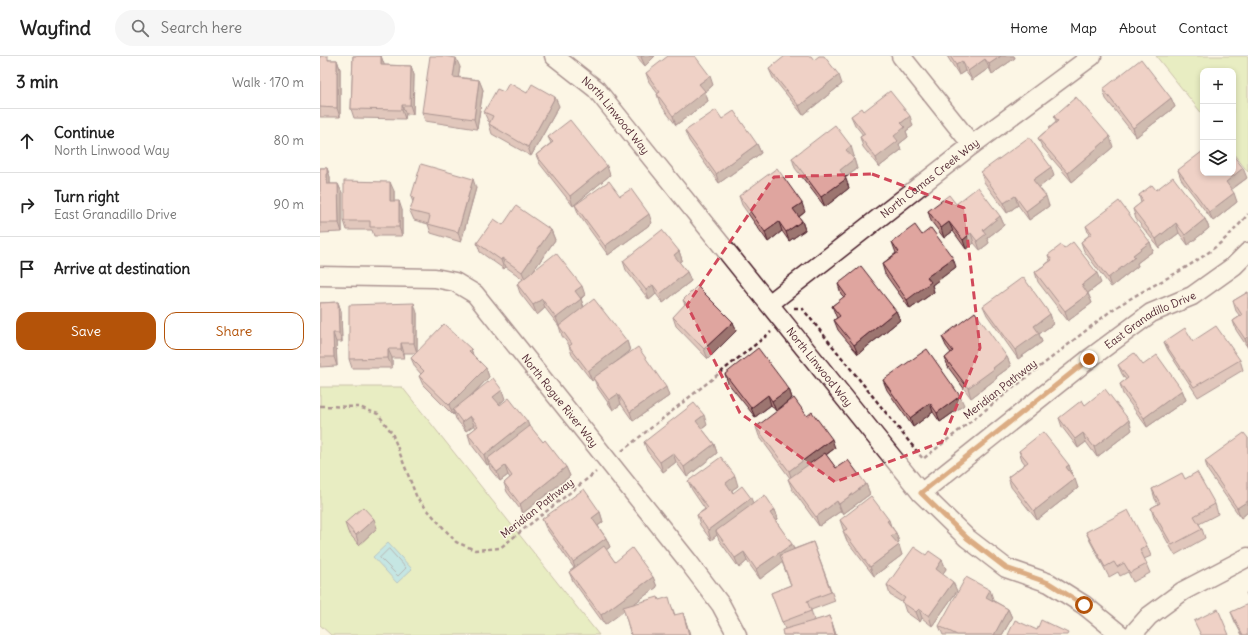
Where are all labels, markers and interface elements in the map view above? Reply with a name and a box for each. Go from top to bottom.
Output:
search box [115,10,395,46]
text: Wayfind [20,16,91,40]
icon: search [129,17,151,39]
text: Search here [161,18,242,37]
text: Home [1010,19,1048,37]
text: Map [1070,19,1097,37]
text: About [1119,19,1157,37]
text: Contact [1179,19,1228,37]
map controls [1200,68,1236,176]
button: + [1200,68,1236,104]
text: 3 min [16,71,58,93]
street label: North Linwood Way [579,73,653,157]
text: Walk · 170 m [232,74,304,91]
button: − [1200,104,1236,140]
text: Continue [54,123,115,142]
icon: ahead [16,130,38,152]
text: 80 m [273,132,304,149]
street label: North Camas Creek Way [877,135,982,221]
button: layers [1200,140,1236,176]
text: North Linwood Way [54,142,170,159]
text: Turn right [54,187,119,206]
icon: right [16,194,38,216]
text: 90 m [273,196,304,213]
text: East Granadillo Drive [54,206,177,223]
icon: arrive [16,258,38,280]
text: Arrive at destination [54,259,190,278]
street label: East Granadillo Drive [1102,288,1199,352]
button: Save [16,312,156,350]
button: Share [164,312,304,350]
street label: North Linwood Way [783,324,856,409]
route end [1080,350,1098,368]
street label: North Rogue River Way [519,351,601,450]
street label: Meridian Pathway [960,356,1040,422]
street label: Meridian Pathway [497,475,577,541]
route start [1075,596,1093,614]

